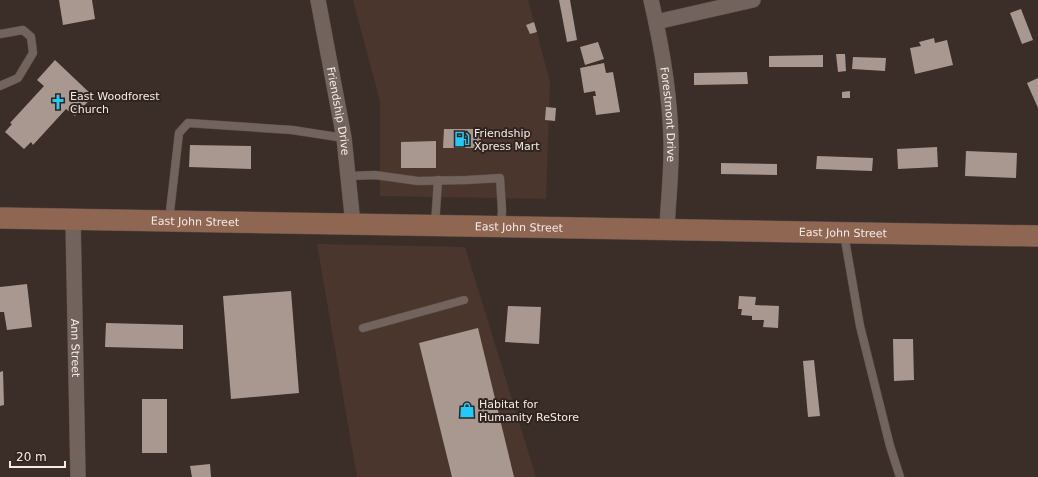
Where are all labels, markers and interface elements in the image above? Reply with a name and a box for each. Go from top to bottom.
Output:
street label: Friendship Drive [324,66,352,156]
street label: Forestmont Drive [657,66,677,162]
place label: East Woodforest Church [70,90,160,116]
church icon: East Woodforest Church [49,93,67,111]
place label: Friendship Xpress Mart [474,127,540,153]
fuel station icon: Friendship Xpress Mart [453,130,471,148]
street label: East John Street [151,215,240,229]
street label: East John Street [475,220,564,235]
street label: East John Street [799,226,888,240]
street label: Ann Street [68,319,82,378]
place label: Habitat for Humanity ReStore [479,398,579,424]
shop icon: Habitat for Humanity ReStore [458,401,476,419]
scale bar [10,443,65,469]
text: 20 m [16,450,47,464]

